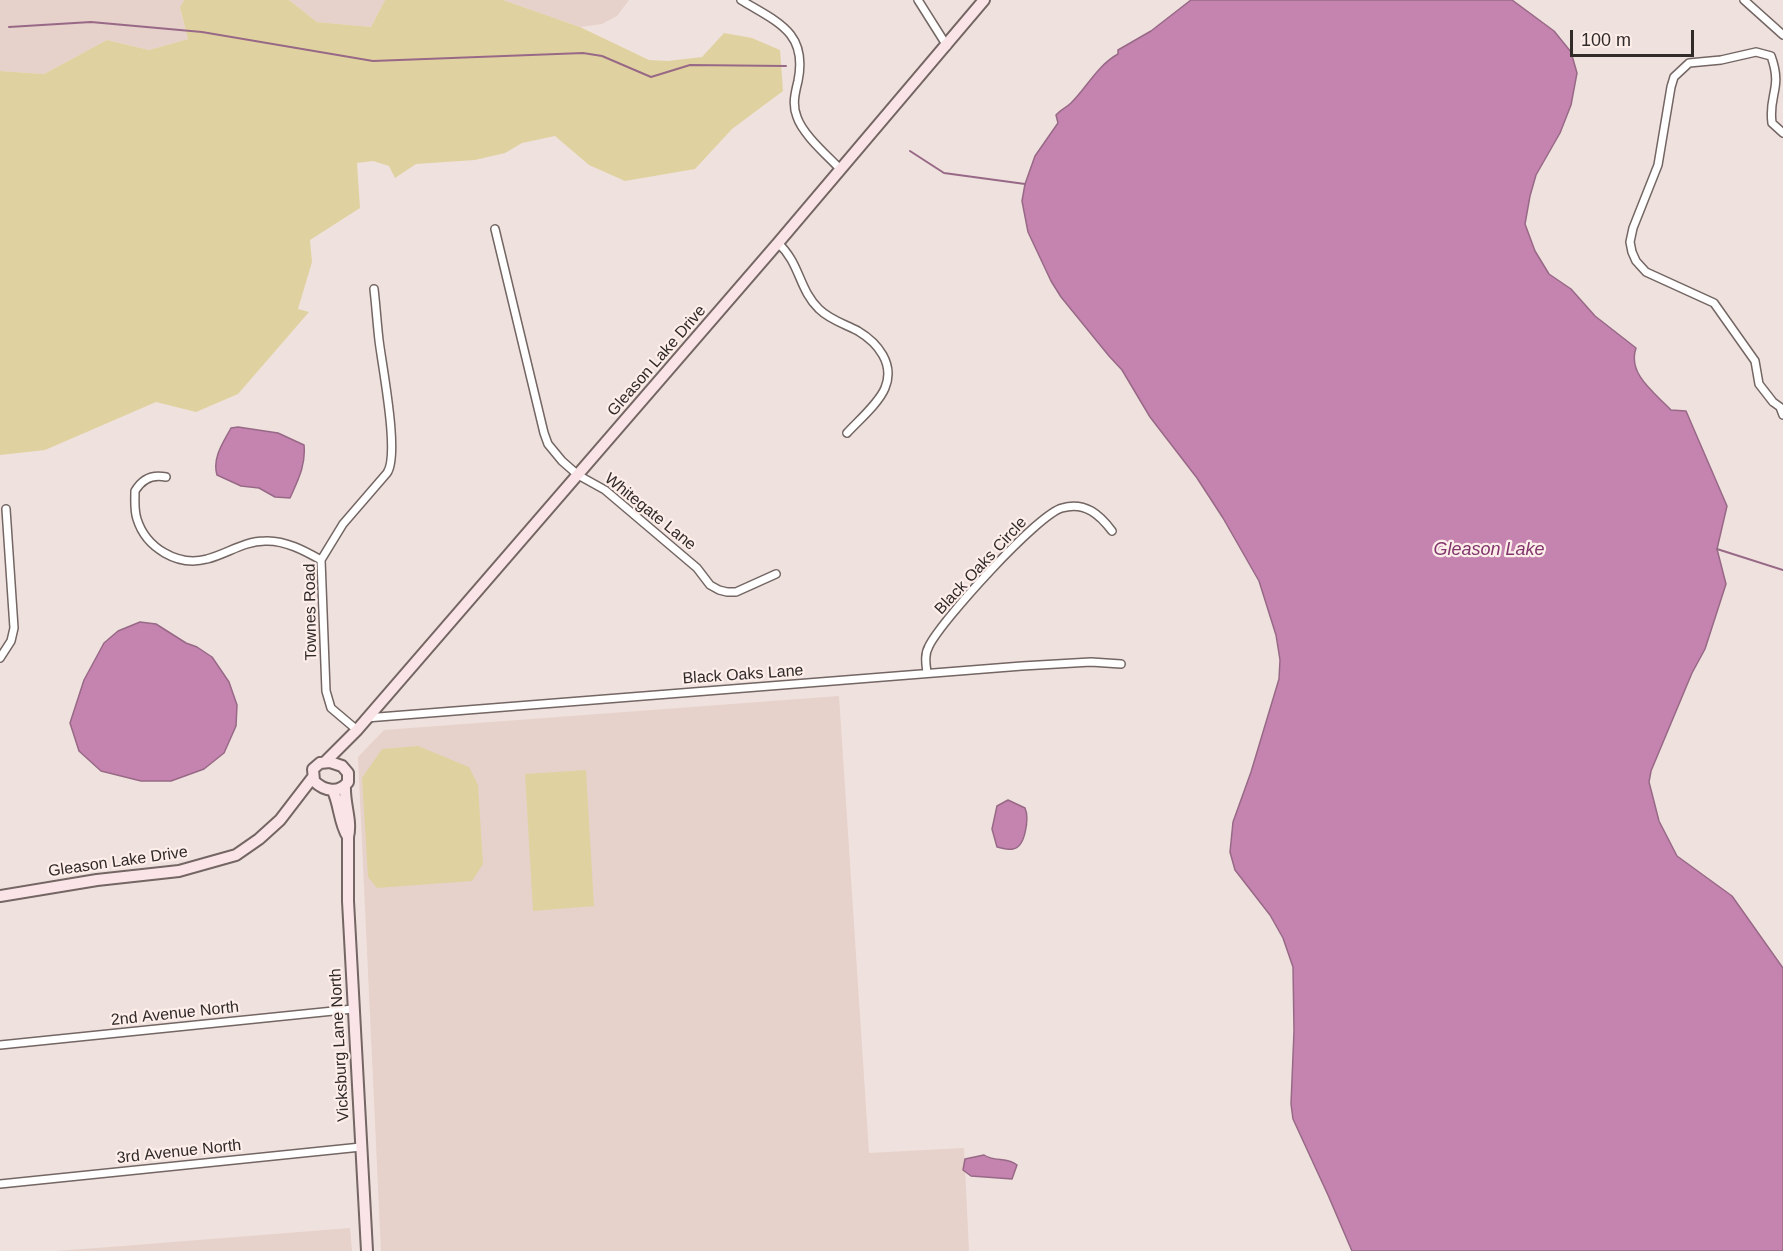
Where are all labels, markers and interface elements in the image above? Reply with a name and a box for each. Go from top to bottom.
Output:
scale bar [1573,18,1698,56]
text: 100 m [1581,30,1631,50]
street label: Gleason Lake Drive [604,302,710,420]
street label: Whitegate Lane [600,469,700,555]
street label: Black Oaks Circle [931,513,1031,619]
water label: Gleason Lake [1433,539,1545,561]
street label: Townes Road [301,563,321,661]
street label: Black Oaks Lane [682,661,804,689]
street label: Gleason Lake Drive [47,843,189,881]
street label: Vicksburg Lane North [326,968,354,1122]
street label: 2nd Avenue North [110,998,240,1030]
street label: 3rd Avenue North [116,1136,242,1168]

